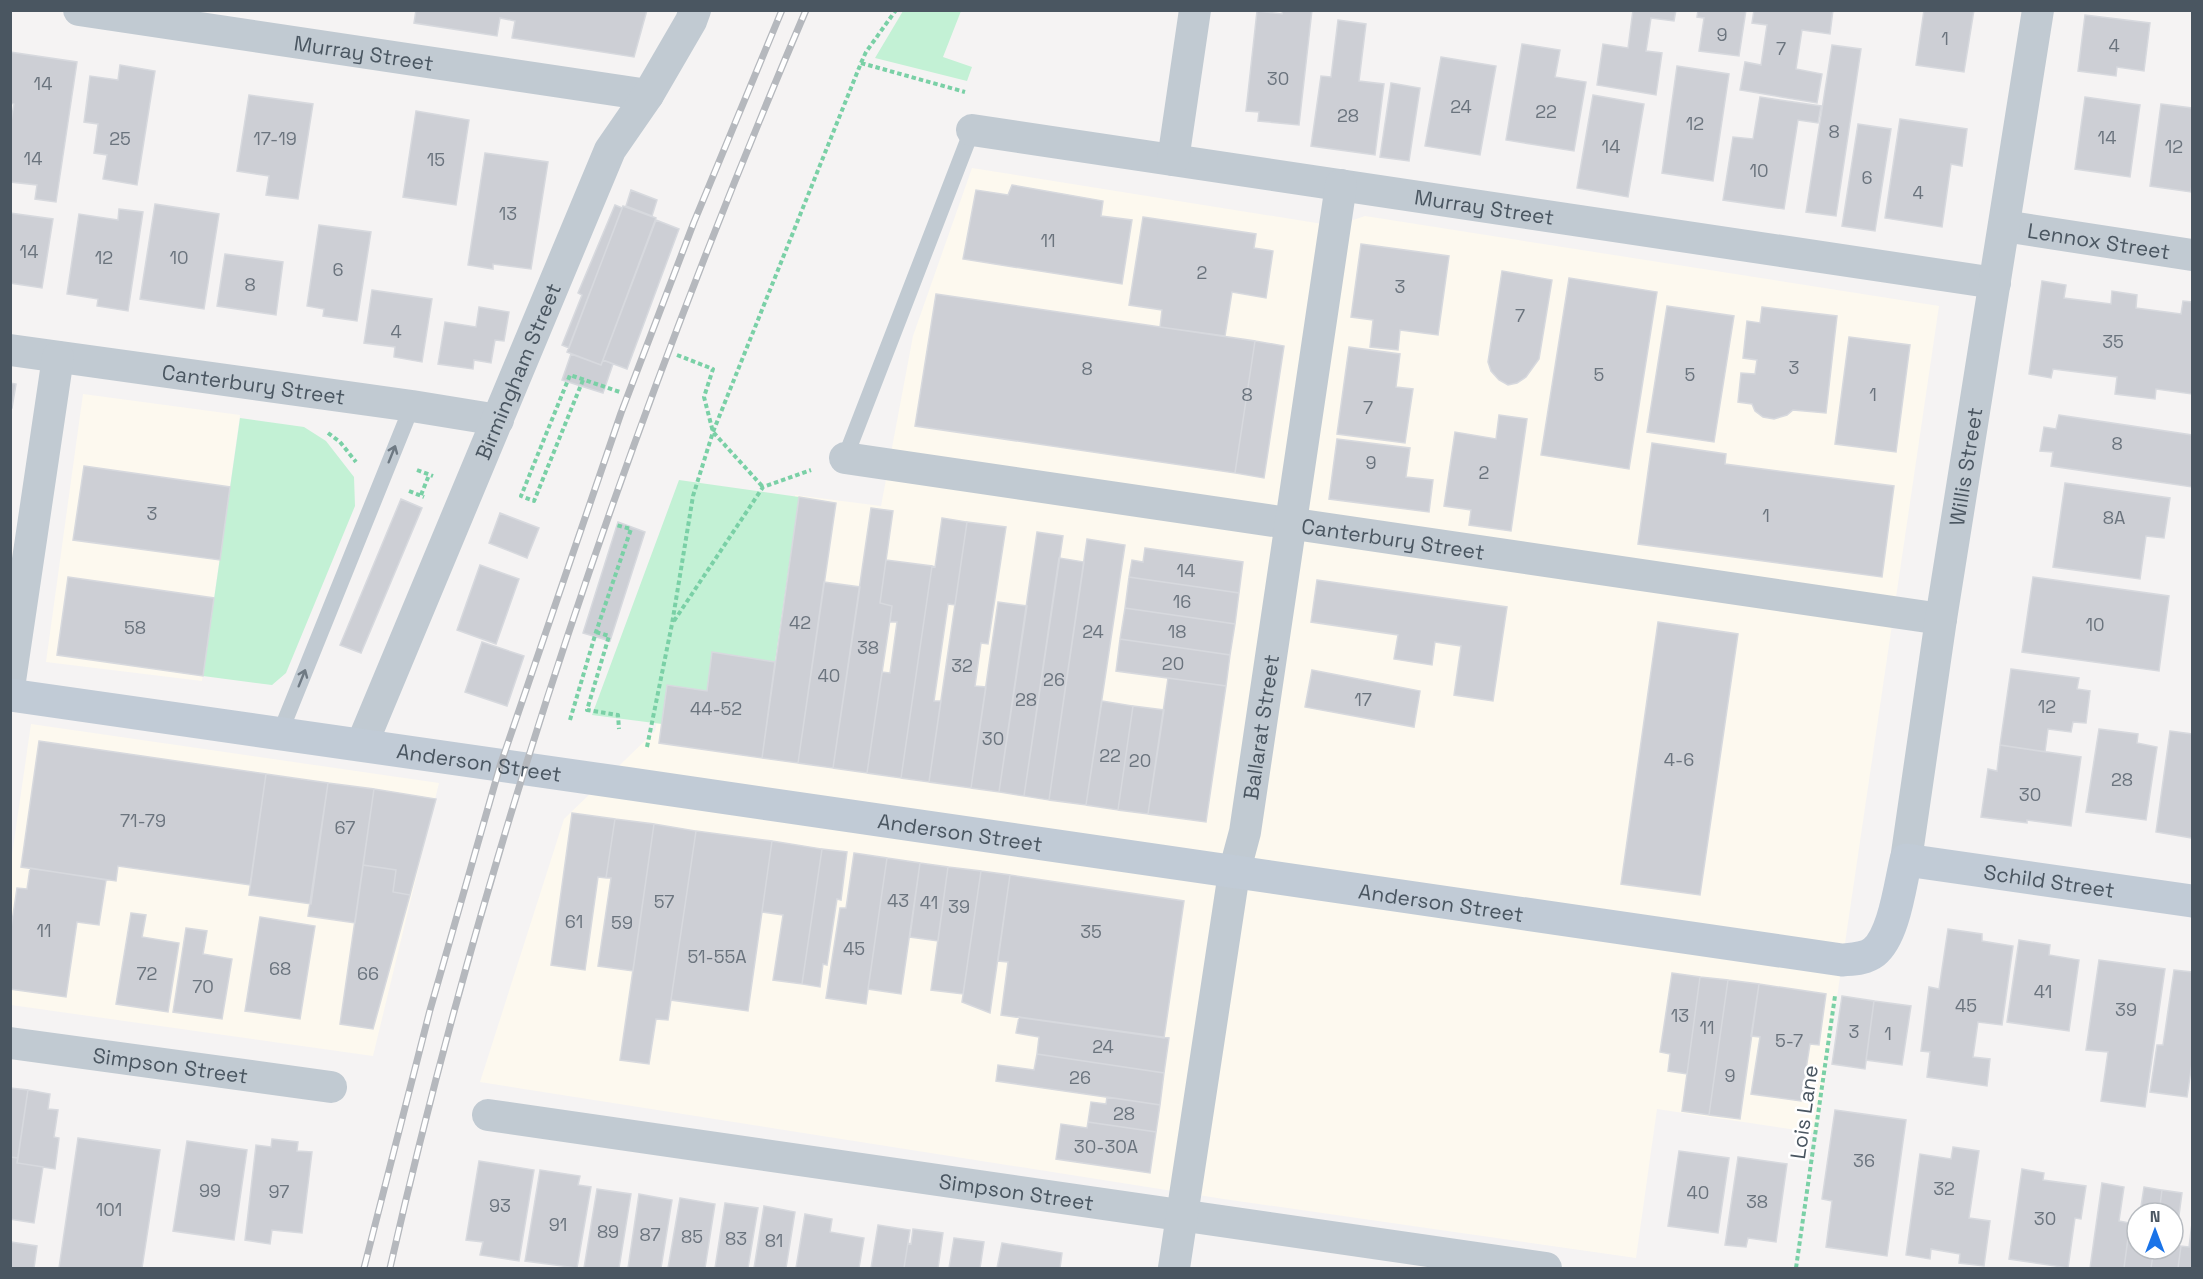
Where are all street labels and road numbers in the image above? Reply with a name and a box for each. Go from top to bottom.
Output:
street label: Murray Street [292,29,435,76]
street label: Murray Street [1413,183,1556,230]
street label: Lennox Street [2026,216,2172,265]
street label: Birmingham Street [469,279,567,464]
street label: Canterbury Street [160,358,347,410]
street label: Willis Street [1943,405,1988,528]
street label: Canterbury Street [1300,512,1486,565]
street label: Ballarat Street [1236,653,1285,802]
street label: Anderson Street [395,737,563,787]
street label: Anderson Street [876,807,1044,857]
street label: Schild Street [1982,858,2116,903]
street label: Anderson Street [1357,877,1525,928]
street label: Simpson Street [91,1041,250,1089]
street label: Lois Lane [1784,1063,1824,1161]
street label: Simpson Street [937,1167,1096,1216]

